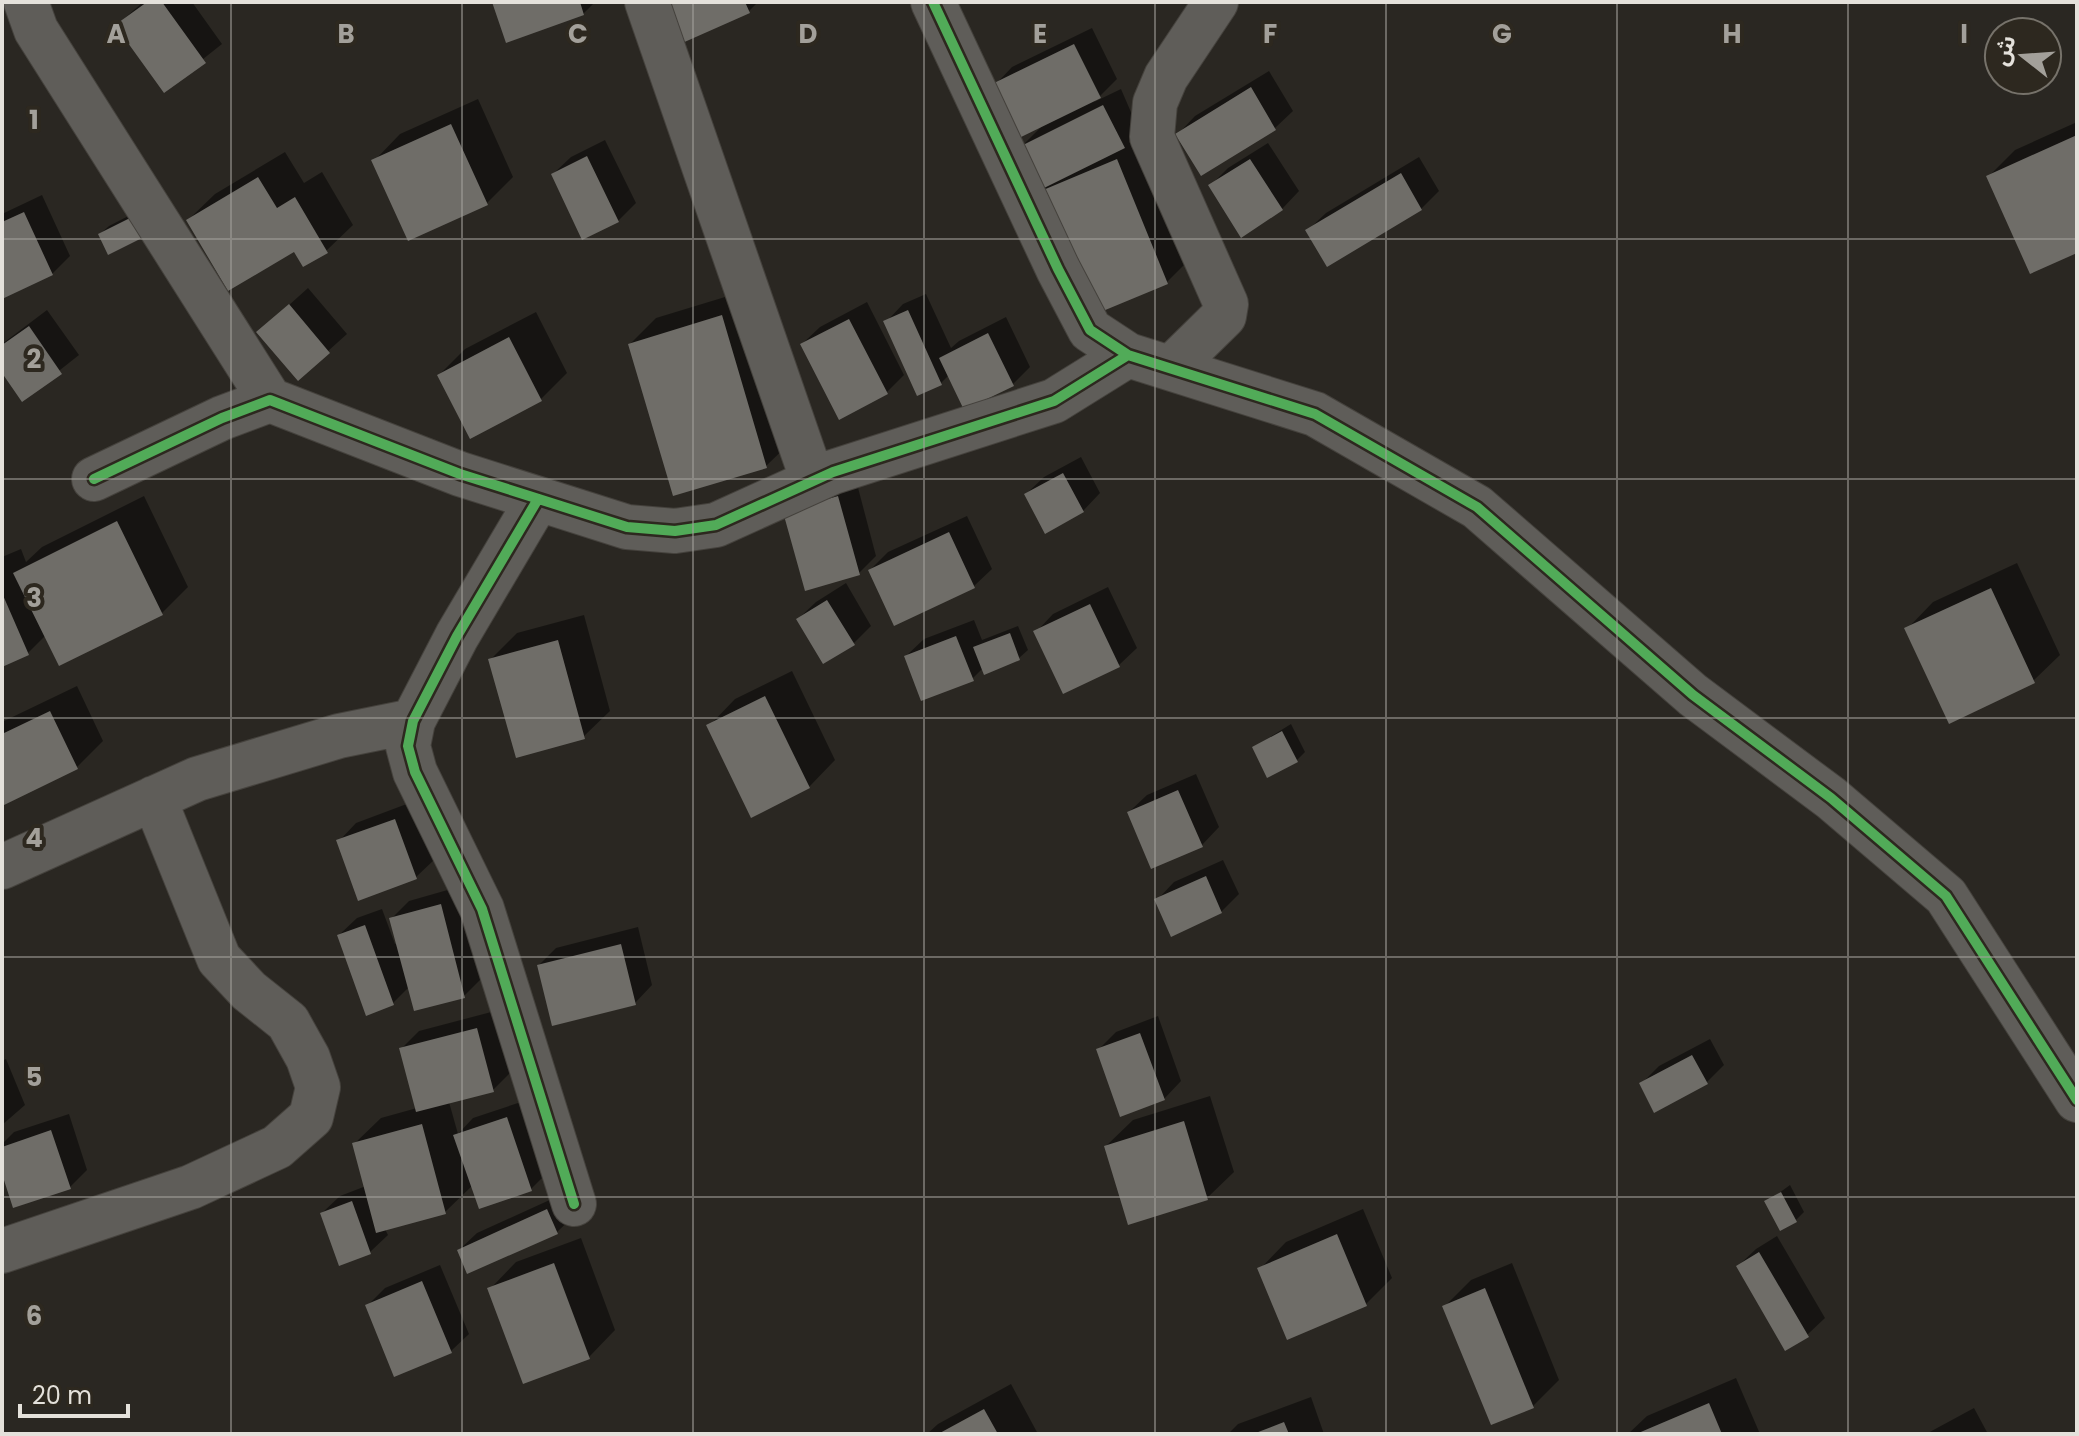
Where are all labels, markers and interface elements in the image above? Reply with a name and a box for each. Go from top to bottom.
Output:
text: A [106,16,126,52]
text: B [337,16,355,52]
text: C [568,16,588,52]
text: D [799,16,818,52]
text: E [1033,16,1047,52]
text: F [1263,16,1277,52]
text: G [1492,16,1512,52]
text: H [1722,16,1742,52]
text: I [1960,16,1968,52]
north arrow [1983,16,2063,96]
text: ش [1985,31,2024,69]
text: 1 [29,102,39,138]
text: 2 [27,341,42,377]
text: 3 [26,580,42,616]
text: 4 [25,820,43,856]
text: 5 [26,1059,42,1095]
text: 6 [26,1298,42,1334]
scale bar [20,1368,128,1418]
text: 20 m [32,1379,92,1412]

